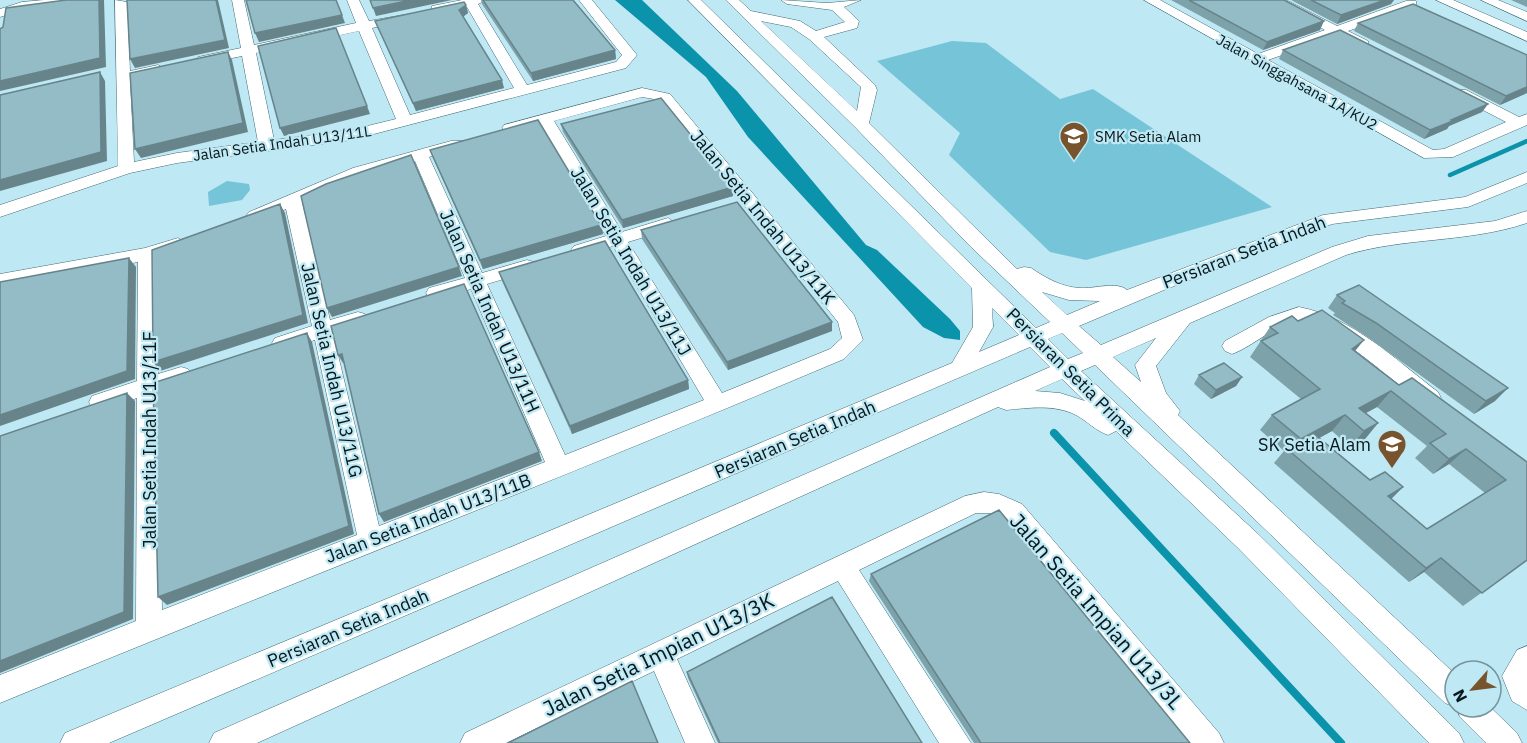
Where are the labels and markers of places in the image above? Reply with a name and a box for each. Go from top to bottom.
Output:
school or university icon: SMK Setia Alam [1058,120,1090,162]
place label: SMK Setia Alam [1095,127,1201,146]
school or university icon: SK Setia Alam [1376,428,1408,470]
place label: SK Setia Alam [1258,433,1371,456]

